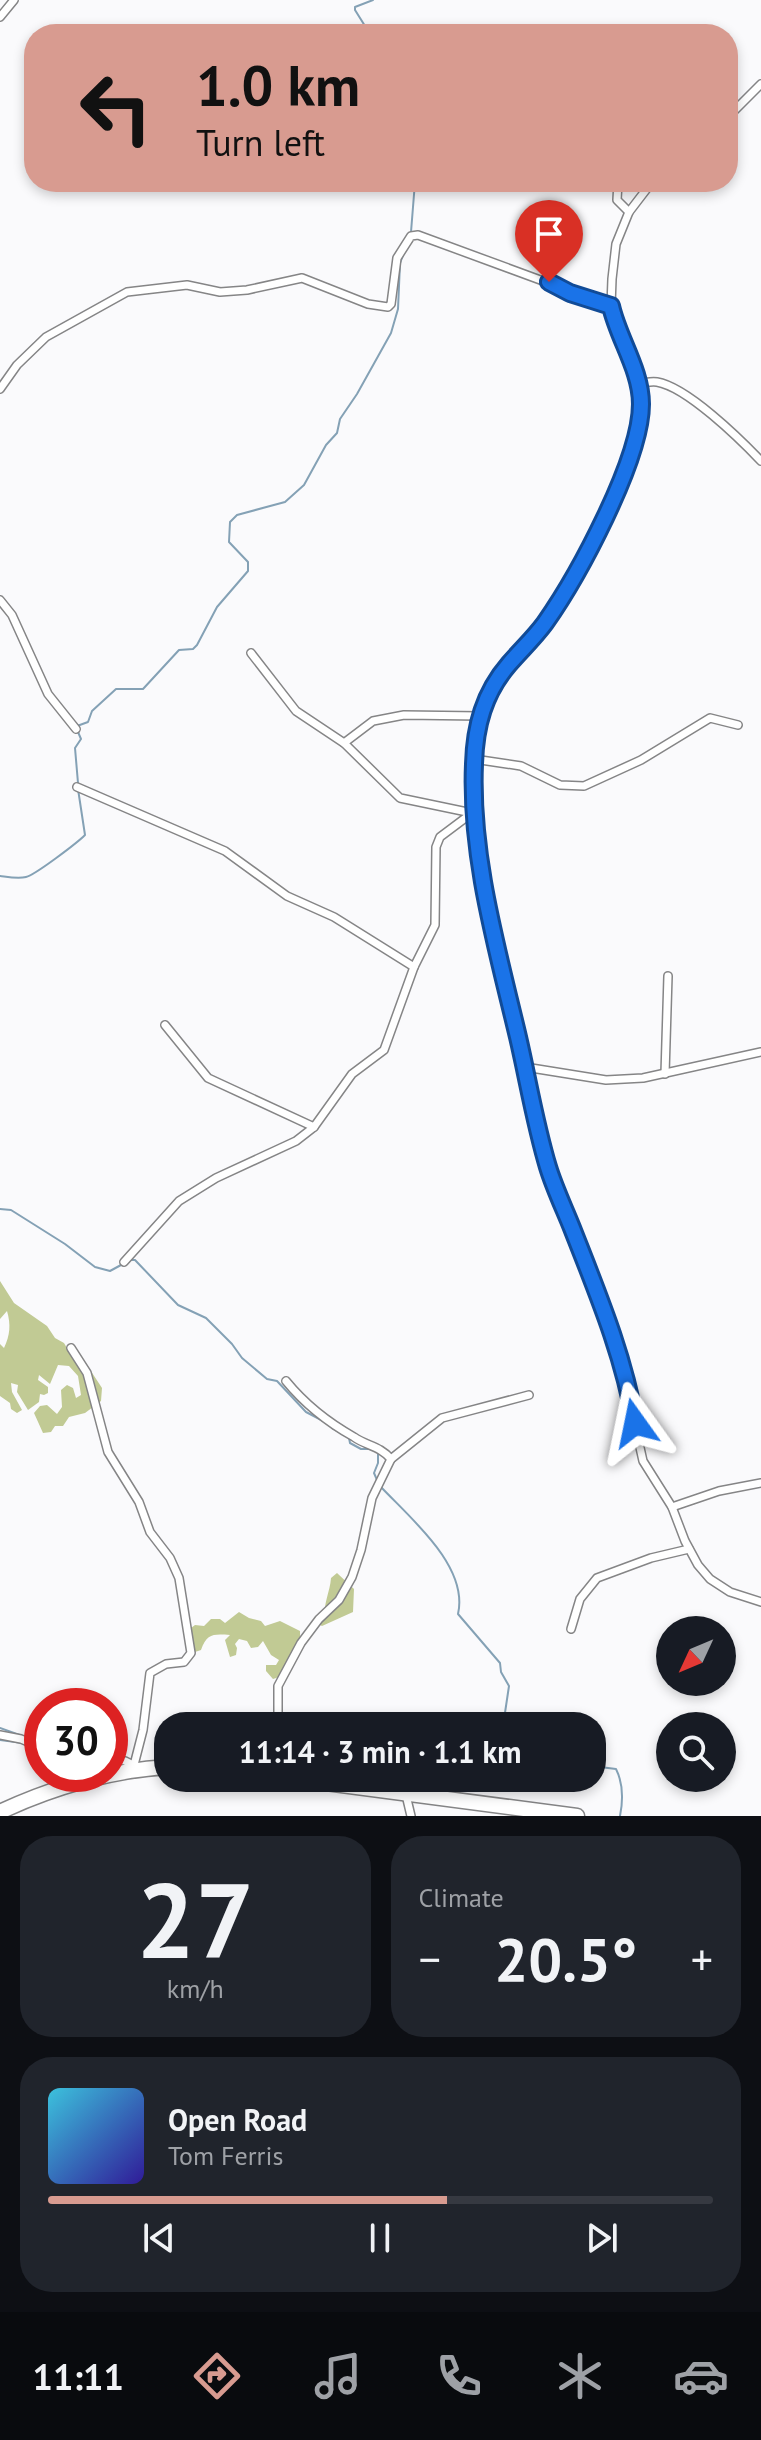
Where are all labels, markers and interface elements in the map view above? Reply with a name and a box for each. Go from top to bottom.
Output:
text: 1.0 km [196,49,360,121]
icon: left [64,56,168,160]
text: Turn left [196,119,325,166]
pin [515,200,583,282]
icon: arrive [527,212,571,256]
position arrow [593,1381,677,1465]
north arrow [656,1616,736,1696]
map controls [656,1616,736,1792]
speed limit sign: 30 [24,1688,128,1792]
button: search [656,1712,736,1792]
text: 11:14 · 3 min · 1.1 km [239,1732,521,1771]
text: 27 [136,1852,254,1987]
text: Climate [419,1881,504,1914]
text: 20.5° [494,1920,637,1998]
text: − [419,1930,441,1987]
text: + [691,1930,713,1987]
text: km/h [167,1972,224,2005]
text: Open Road [168,2100,307,2139]
text: Tom Ferris [168,2139,283,2172]
icon: previous [137,2216,181,2260]
icon: pause [358,2216,402,2260]
icon: next [580,2216,624,2260]
icon: directions [189,2348,245,2404]
icon: music [310,2348,366,2404]
icon: phone [431,2348,487,2404]
icon: climate [552,2348,608,2404]
icon: car [673,2348,729,2404]
text: 11:11 [32,2353,124,2400]

